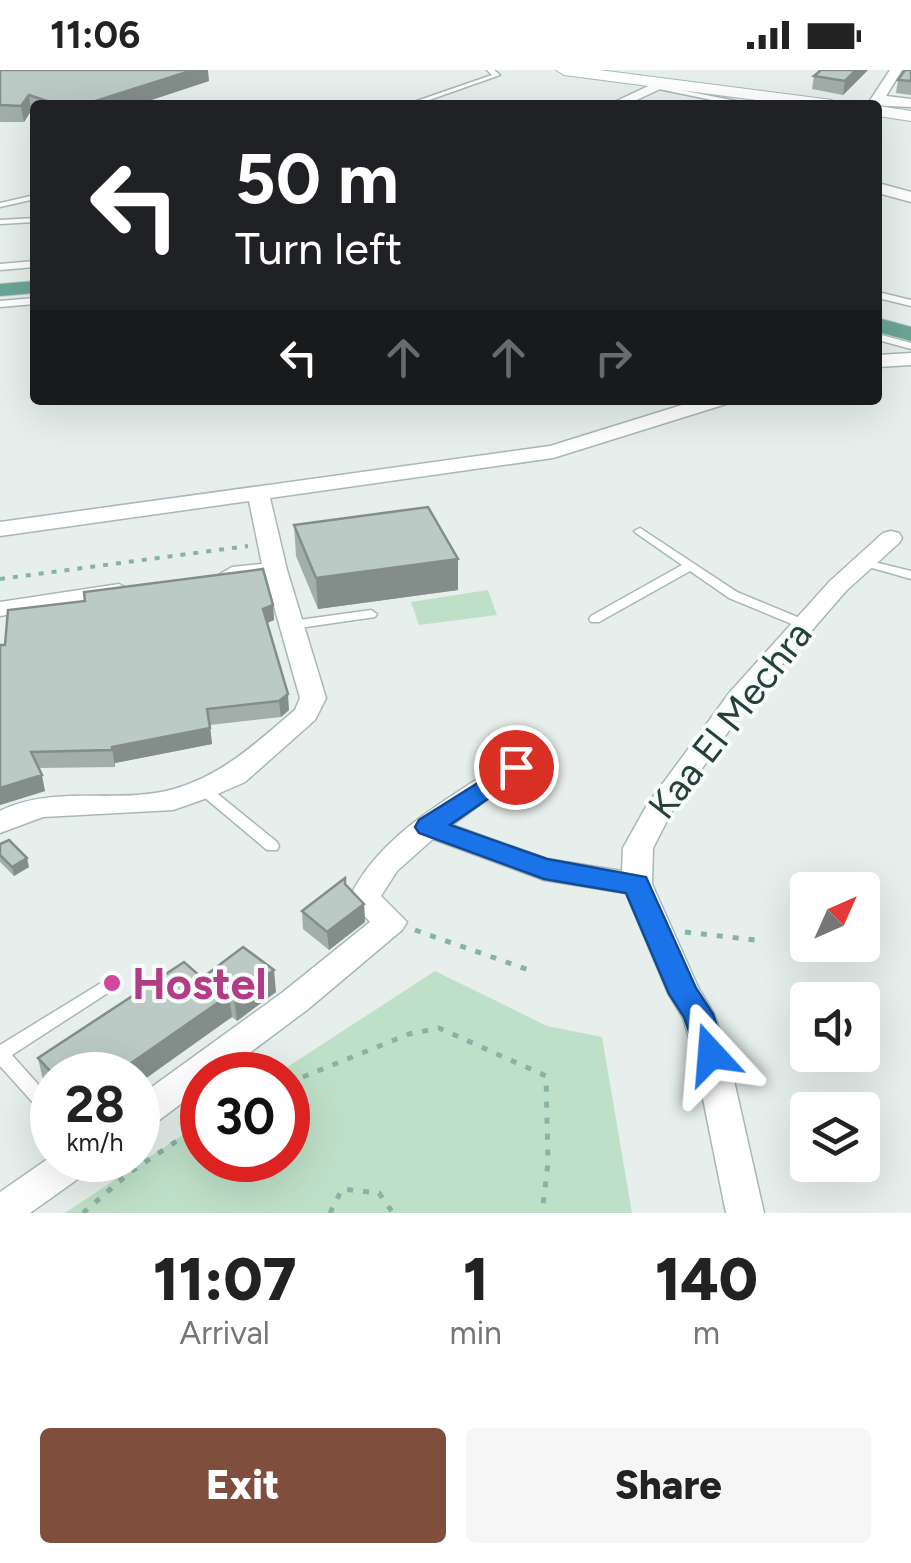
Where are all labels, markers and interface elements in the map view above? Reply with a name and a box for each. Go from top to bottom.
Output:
text: 11:06 [50,12,140,58]
text: 50 m [235,136,399,221]
icon: left [70,140,200,270]
text: Turn left [235,221,402,275]
icon: left [271,330,326,385]
icon: ahead [376,330,431,385]
icon: ahead [481,330,536,385]
icon: right [586,330,641,385]
street label: Kaa El Mechra [639,612,821,828]
pin [474,725,559,810]
icon: arrive [489,740,544,795]
north arrow [790,872,880,962]
map controls [790,872,880,1182]
place label: Hostel [132,956,267,1010]
marker: Hostel [101,972,123,994]
button: sound [790,982,880,1072]
position arrow [659,1002,763,1106]
speed limit sign: 30 [180,1052,310,1182]
text: 28 [65,1074,125,1135]
button: layers [790,1092,880,1182]
text: km/h [66,1127,124,1157]
text: 11:07 [153,1243,297,1315]
text: 1 [463,1243,489,1315]
text: 140 [655,1243,758,1315]
text: Arrival [180,1314,270,1352]
text: min [449,1314,502,1352]
text: m [693,1314,720,1352]
button: Exit [40,1428,446,1543]
button: Share [466,1428,871,1543]

